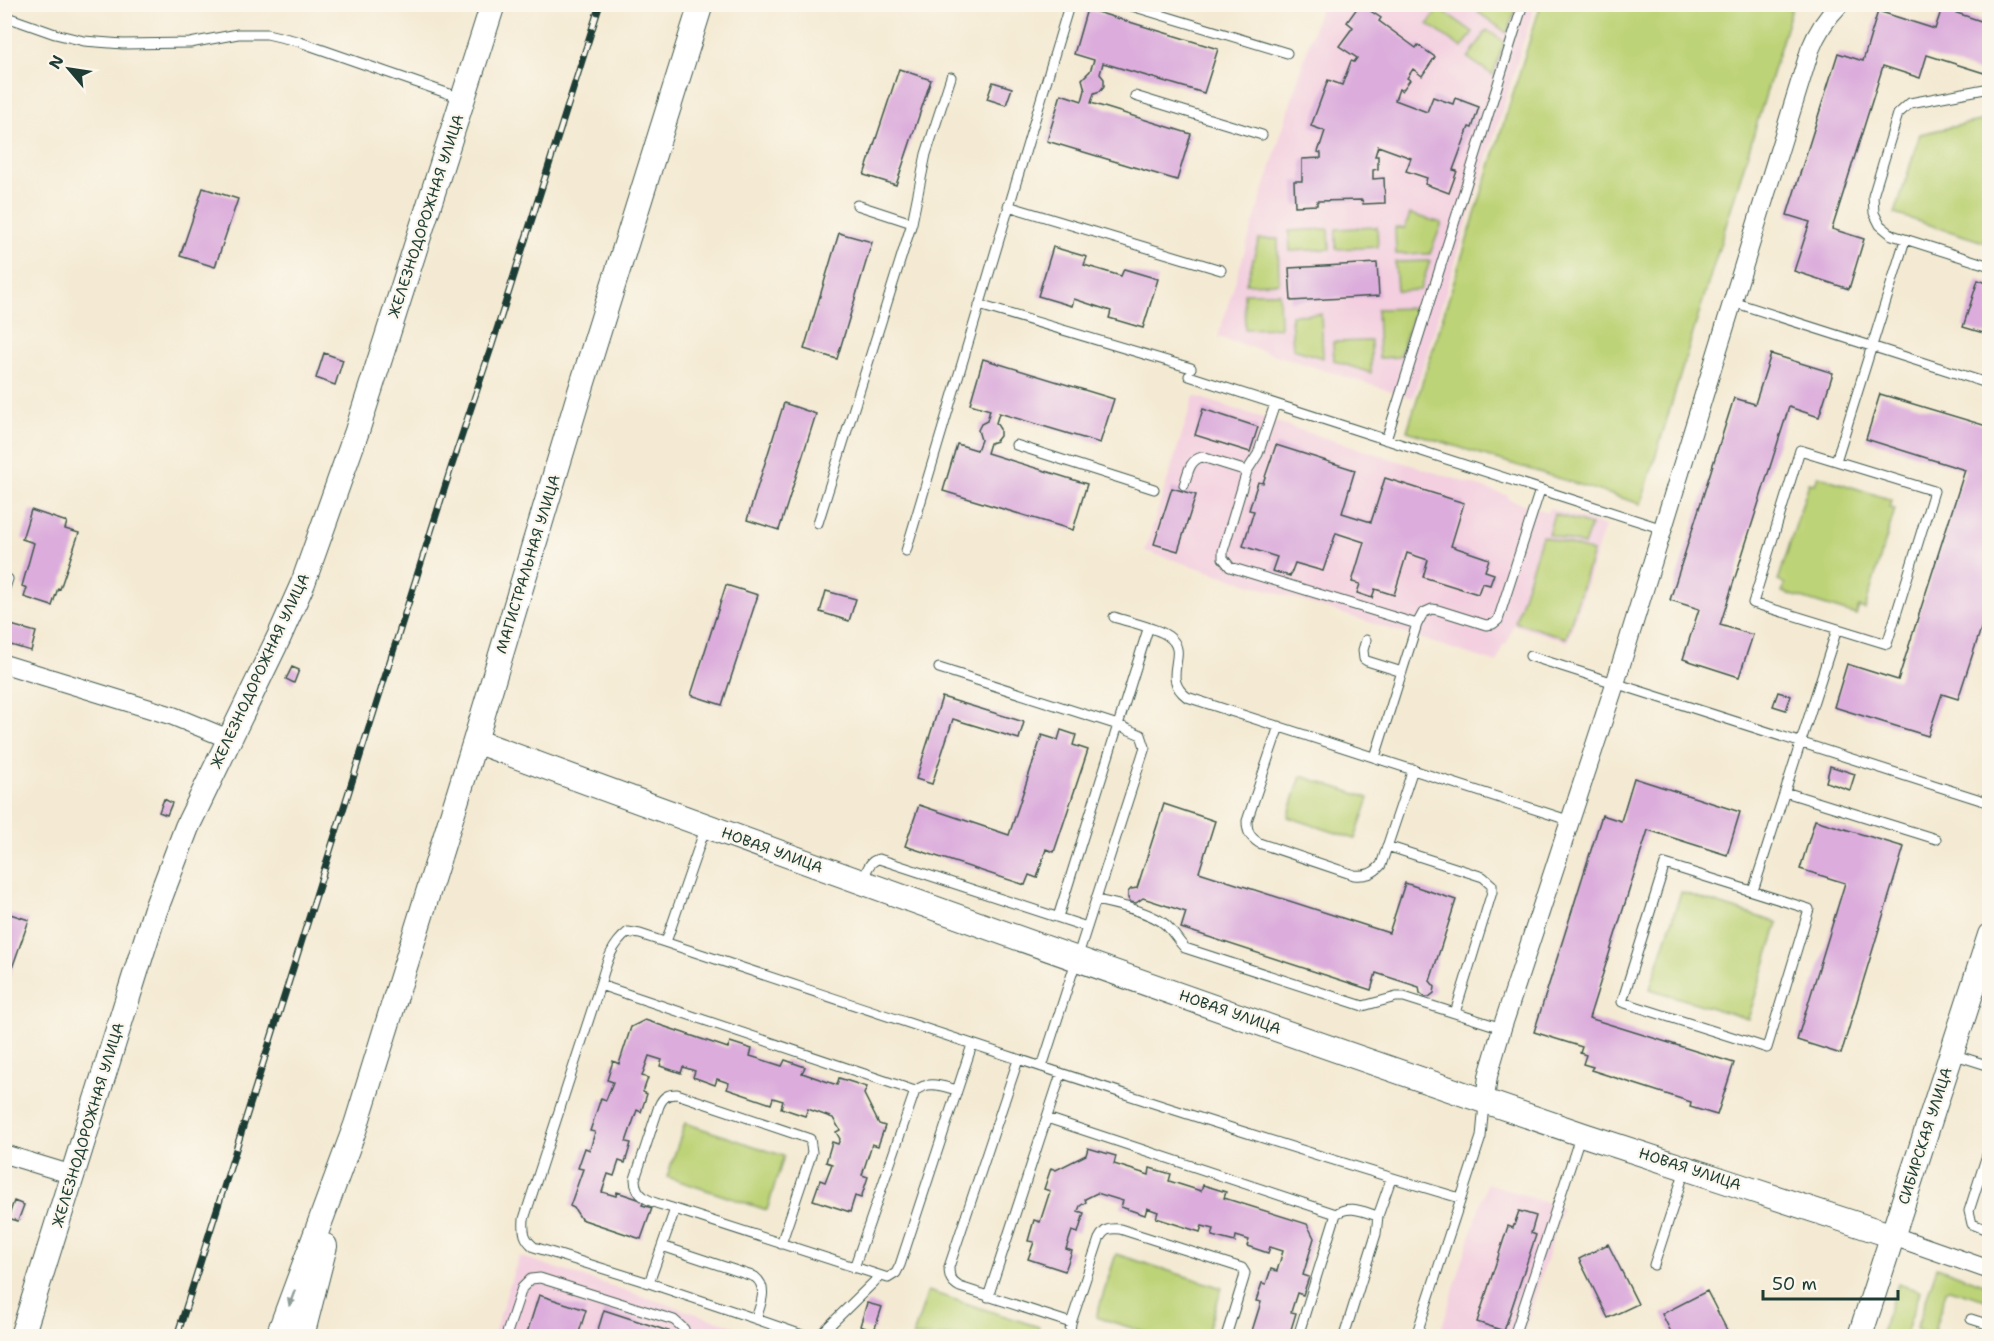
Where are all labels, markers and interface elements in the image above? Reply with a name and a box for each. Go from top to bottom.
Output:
north arrow [39,39,99,99]
text: N [44,51,69,73]
street label: ЖЕЛЕЗНОДОРОЖНАЯ УЛИЦА [384,112,468,320]
street label: МАГИСТРАЛЬНАЯ УЛИЦА [491,472,565,656]
street label: ЖЕЛЕЗНОДОРОЖНАЯ УЛИЦА [206,570,314,772]
street label: НОВАЯ УЛИЦА [718,822,826,878]
street label: НОВАЯ УЛИЦА [1176,985,1284,1039]
street label: ЖЕЛЕЗНОДОРОЖНАЯ УЛИЦА [47,1020,129,1230]
street label: СИБИРСКАЯ УЛИЦА [1893,1065,1957,1207]
street label: НОВАЯ УЛИЦА [1636,1143,1744,1195]
scale bar [1763,1263,1898,1301]
text: 50 m [1772,1272,1817,1296]
one-way arrow [286,1289,296,1307]

